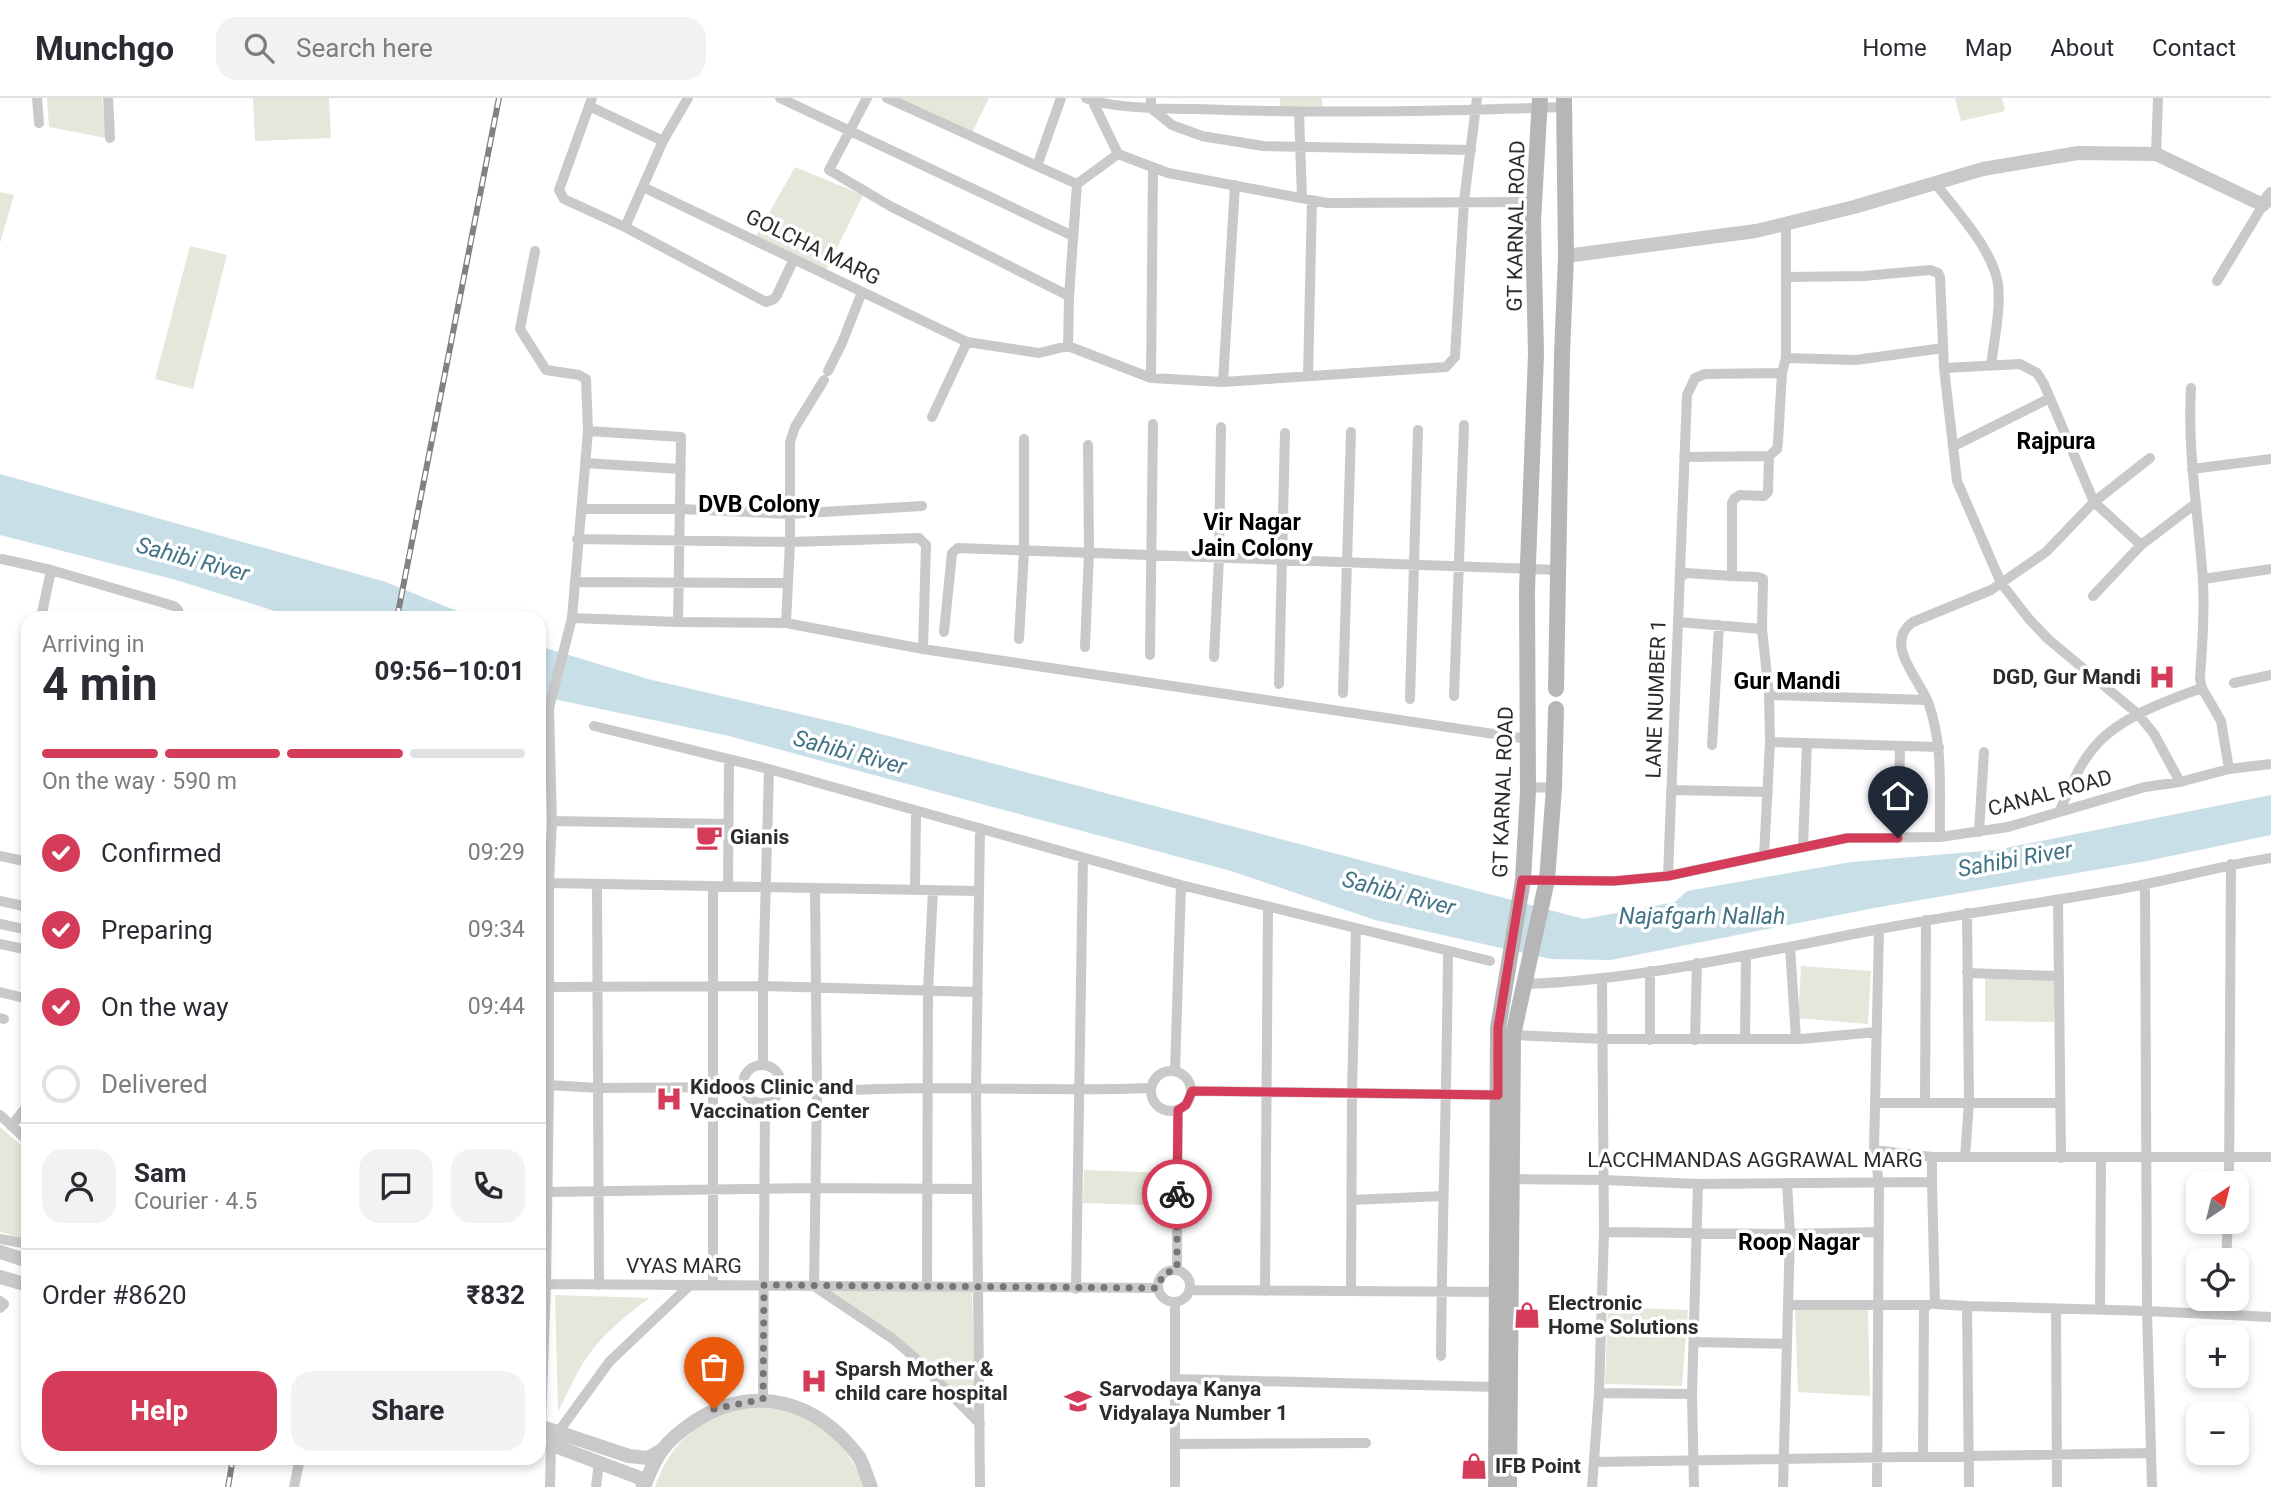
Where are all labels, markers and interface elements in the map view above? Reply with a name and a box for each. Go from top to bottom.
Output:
search box [216,17,706,80]
text: Munchgo [35,29,174,68]
icon: search [240,29,278,67]
text: Search here [296,33,433,63]
text: Home [1862,34,1927,62]
text: Map [1965,34,2012,62]
text: About [2050,34,2114,62]
text: Contact [2152,34,2236,62]
street label: GT KARNAL ROAD [1503,140,1529,312]
street label: GOLCHA MARG [742,204,884,290]
district label: Rajpura [2016,428,2096,455]
district label: DVB Colony [698,491,820,518]
district label: Vir Nagar Jain Colony [1191,509,1313,562]
water label: Sahibi River [133,531,254,588]
street label: LANE NUMBER 1 [1641,619,1671,779]
text: Arriving in [42,631,145,658]
text: 09:56–10:01 [375,656,525,686]
text: 4 min [42,657,158,711]
hospital icon: DGD, Gur Mandi [2147,662,2177,692]
place label: DGD, Gur Mandi [1992,665,2141,689]
district label: Gur Mandi [1733,668,1841,695]
street label: GT KARNAL ROAD [1488,706,1518,878]
water label: Sahibi River [790,724,911,781]
street label: CANAL ROAD [1985,765,2115,821]
pin [1868,766,1928,838]
text: On the way · 590 m [42,768,237,795]
icon: home [1879,777,1917,815]
cafe icon: Gianis [694,822,724,852]
place label: Gianis [730,825,789,849]
icon: check [42,834,80,872]
water label: Sahibi River [1956,836,2076,883]
text: Confirmed [101,838,222,868]
text: 09:29 [468,839,525,866]
water label: Sahibi River [1339,865,1460,922]
water label: Najafgarh Nallah [1619,903,1785,930]
icon: check [42,911,80,949]
text: Preparing [101,915,213,945]
text: 09:34 [468,916,525,943]
icon: check [42,988,80,1026]
text: On the way [101,992,229,1022]
text: 09:44 [468,993,525,1020]
text: Delivered [101,1069,208,1099]
place label: Kidoos Clinic and Vaccination Center [690,1075,870,1123]
hospital icon: Kidoos Clinic and Vaccination Center [654,1084,684,1114]
street label: LACCHMANDAS AGGRAWAL MARG [1587,1148,1923,1172]
button: person [42,1149,116,1223]
button: chat [359,1149,433,1223]
button: phone [451,1149,525,1223]
text: Sam [134,1158,186,1188]
courier [1142,1159,1212,1229]
north arrow [2186,1171,2249,1234]
map controls [2186,1171,2249,1465]
icon: bike [1158,1175,1196,1213]
text: Courier · 4.5 [134,1188,257,1215]
district label: Roop Nagar [1738,1229,1860,1256]
button: locate [2186,1248,2249,1311]
street label: VYAS MARG [626,1254,742,1278]
text: Order #8620 [42,1280,187,1310]
text: ₹832 [467,1280,525,1310]
place label: Electronic Home Solutions [1548,1291,1699,1339]
shop icon: Electronic Home Solutions [1512,1300,1542,1330]
button: + [2186,1325,2249,1388]
pin [684,1337,744,1409]
icon: bag [695,1348,733,1386]
place label: Sparsh Mother & child care hospital [835,1357,1008,1405]
hospital icon: Sparsh Mother & child care hospital [799,1366,829,1396]
button: Help [42,1371,277,1451]
button: Share [291,1371,525,1451]
place label: Sarvodaya Kanya Vidyalaya Number 1 [1099,1377,1288,1425]
school or university icon: Sarvodaya Kanya Vidyalaya Number 1 [1063,1386,1093,1416]
button: − [2186,1402,2249,1465]
shop icon: IFB Point [1459,1451,1489,1481]
place label: IFB Point [1495,1454,1581,1478]

